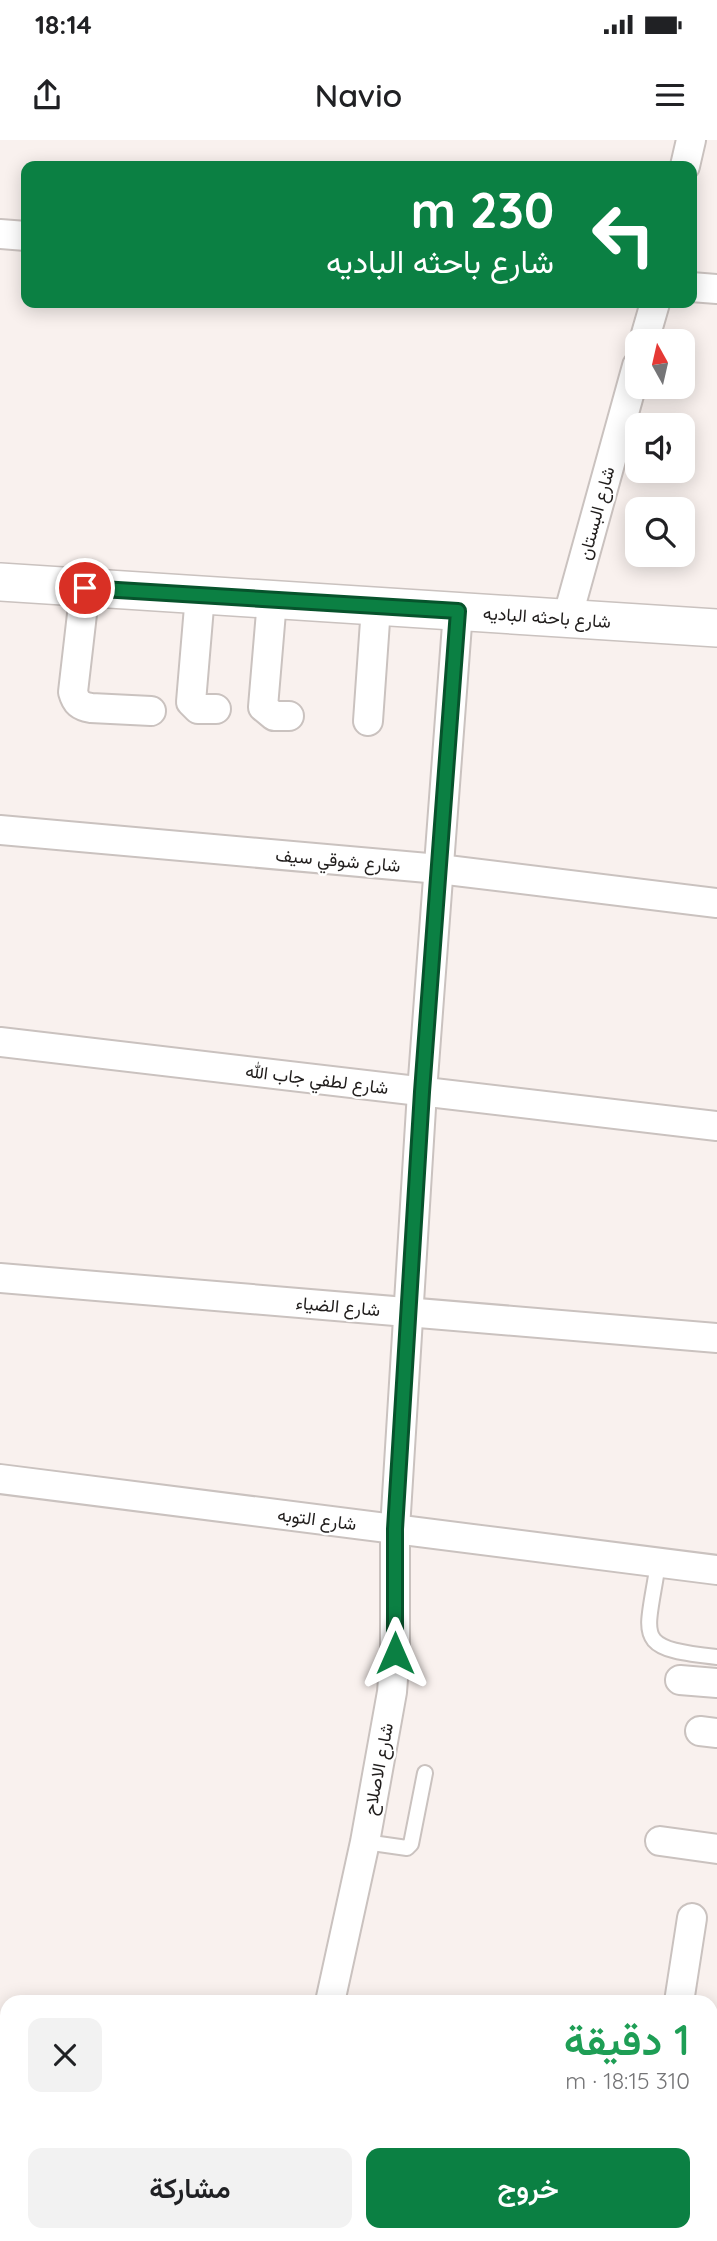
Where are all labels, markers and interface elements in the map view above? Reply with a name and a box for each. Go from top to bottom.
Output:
text: 18:14 [35,8,92,41]
text: Navio [315,75,402,115]
icon: share [28,76,66,114]
icon: menu [651,76,689,114]
text: 230 m [411,179,554,240]
icon: left [578,189,669,280]
text: شارع باحثه الباديه [326,241,554,281]
north arrow [625,329,695,399]
map controls [625,329,695,567]
button: sound [625,413,695,483]
street label: شارع البستان [573,464,620,562]
button: search [625,497,695,567]
pin [55,558,115,618]
icon: arrive [66,569,104,607]
street label: شارع باحثه الباديه [482,601,612,634]
street label: شارع شوقي سيف [274,843,402,881]
street label: شارع لطفي جاب الله [244,1059,390,1103]
street label: شارع الضياء [295,1291,381,1322]
street label: شارع التوبه [276,1503,358,1536]
position arrow [358,1616,432,1690]
street label: شارع الاصلاح [358,1721,399,1817]
text: 1 دقيقة [564,2013,690,2066]
button: close [28,2018,102,2092]
text: 310 m · 18:15 [565,2066,690,2095]
button: مشاركة [28,2148,352,2228]
button: خروج [366,2148,690,2228]

